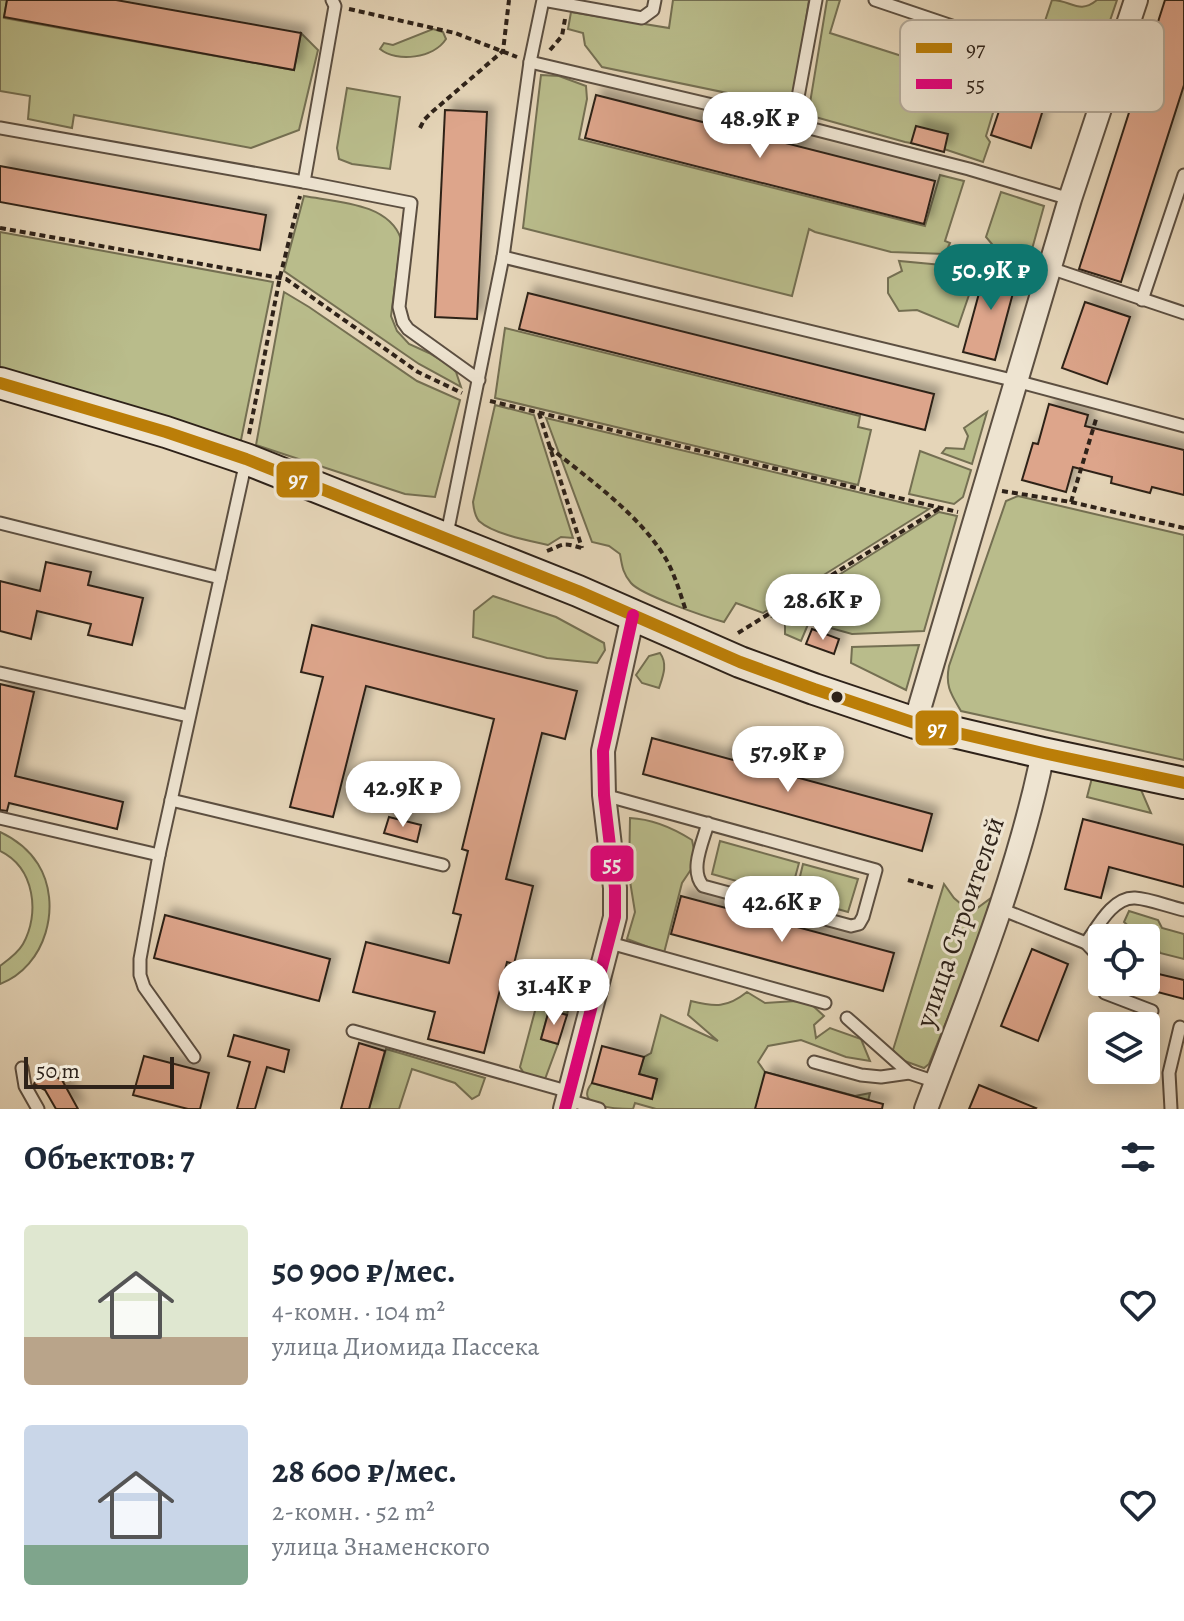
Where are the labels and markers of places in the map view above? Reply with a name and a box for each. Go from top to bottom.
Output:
pin: 48.9K ₽ [686,92,834,160]
pin: 50.9K ₽ [917,244,1065,312]
pin: 28.6K ₽ [749,574,897,642]
unlabelled marker [829,689,845,705]
pin: 57.9K ₽ [714,726,862,794]
pin: 42.9K ₽ [329,761,477,829]
pin: 42.6K ₽ [708,876,856,944]
pin: 31.4K ₽ [480,959,628,1027]

